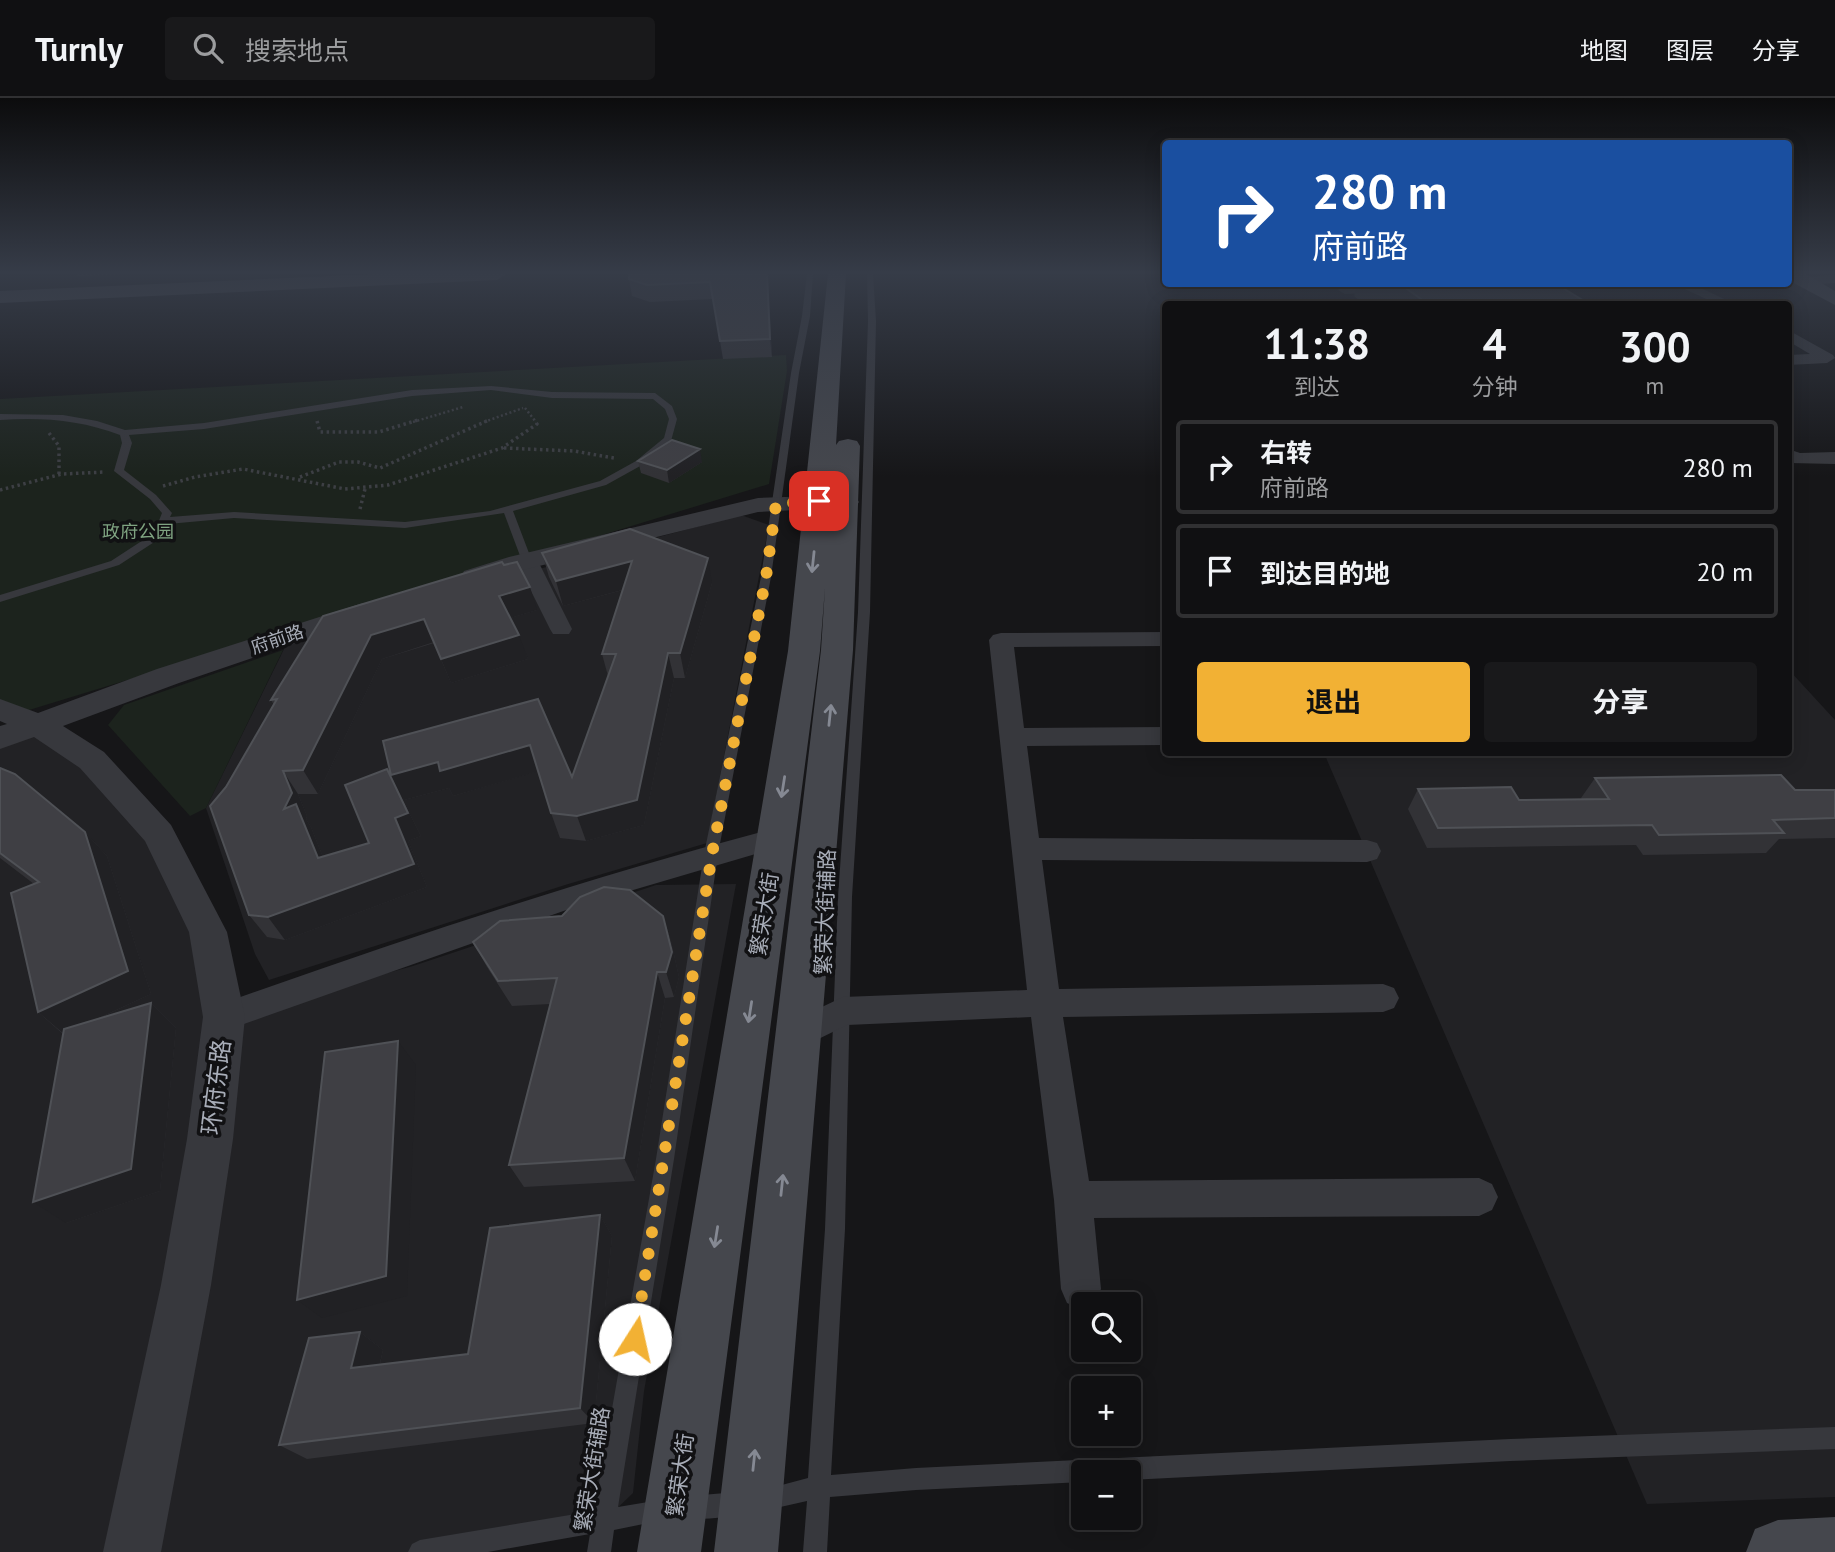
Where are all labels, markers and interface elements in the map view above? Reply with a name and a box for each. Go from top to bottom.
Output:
search box [165,17,655,80]
text: Turnly [35,27,123,70]
icon: search [189,29,227,67]
text: 搜索地点 [245,34,349,67]
text: 地图 [1580,35,1628,66]
text: 图层 [1666,35,1714,66]
text: 分享 [1752,35,1800,66]
text: 280 m [1312,159,1447,223]
icon: right [1197,168,1288,259]
text: 府前路 [1312,225,1408,267]
text: 11:38 [1263,316,1370,371]
text: 4 [1483,316,1506,371]
text: 300 [1619,319,1690,374]
text: m [1645,371,1664,400]
text: 到达 [1294,372,1340,401]
text: 分钟 [1472,372,1518,401]
text: 右转 [1260,436,1312,469]
icon: right [1201,448,1239,486]
text: 280 m [1682,451,1753,484]
pin [789,471,849,531]
text: 府前路 [1260,473,1329,502]
icon: arrive [800,482,838,520]
park label: 政府公园 [102,520,174,543]
one-way arrow [806,550,819,573]
icon: arrive [1201,552,1239,590]
text: 20 m [1697,555,1753,588]
text: 到达目的地 [1260,557,1390,590]
street label: 府前路 [248,619,306,659]
button: 退出 [1197,662,1470,742]
button: 分享 [1484,662,1757,742]
one-way arrow [824,704,837,726]
one-way arrow [777,775,790,798]
street label: 繁荣大街辅路 [809,849,841,975]
street label: 繁荣大街 [744,870,784,958]
one-way arrow [743,1000,756,1023]
street label: 环府东路 [195,1037,237,1137]
one-way arrow [776,1174,789,1196]
one-way arrow [709,1225,722,1248]
map controls [1071,1292,1141,1530]
button: search [1071,1292,1141,1362]
position arrow [598,1302,672,1376]
button: + [1071,1376,1141,1446]
street label: 繁荣大街辅路 [569,1405,615,1533]
street label: 繁荣大街 [661,1432,699,1518]
one-way arrow [748,1449,761,1471]
button: − [1071,1460,1141,1530]

